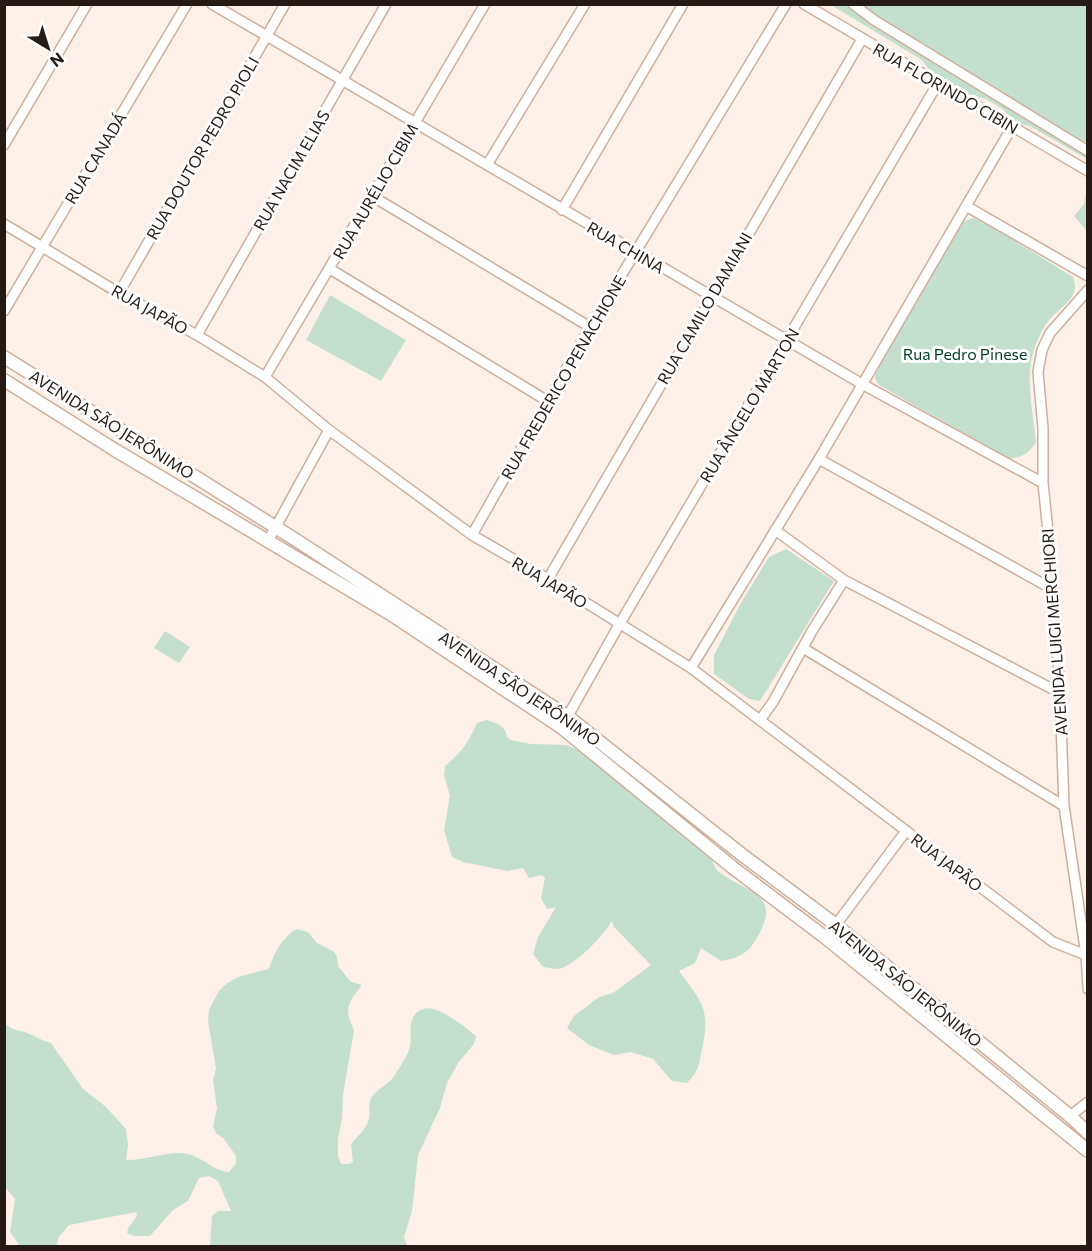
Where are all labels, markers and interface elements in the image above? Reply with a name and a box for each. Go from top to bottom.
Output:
north arrow [18,18,78,78]
street label: RUA FLORINDO CIBIN [870,39,1022,137]
text: N [47,49,68,71]
street label: RUA DOUTOR PEDRO PIOLI [142,53,262,243]
street label: RUA NACIM ELIAS [249,106,333,234]
street label: RUA CANADÁ [60,109,130,207]
street label: RUA AURÉLIO CIBIM [328,120,422,262]
street label: RUA CHINA [584,217,668,277]
street label: RUA CAMILO DAMIANI [653,229,755,387]
street label: RUA FREDERICO PENACHIONE [497,271,629,483]
street label: RUA JAPÃO [109,280,191,338]
street label: RUA ÂNGELO MARTON [695,324,803,486]
park label: Rua Pedro Pinese [903,344,1027,363]
street label: AVENIDA SÃO JERÔNIMO [26,365,198,483]
street label: AVENIDA LUIGI MERCHIORI [1037,528,1071,736]
street label: RUA JAPÃO [509,552,591,612]
street label: AVENIDA SÃO JERÔNIMO [436,627,604,749]
street label: RUA JAPÃO [908,829,986,895]
street label: AVENIDA SÃO JERÔNIMO [826,916,986,1050]

